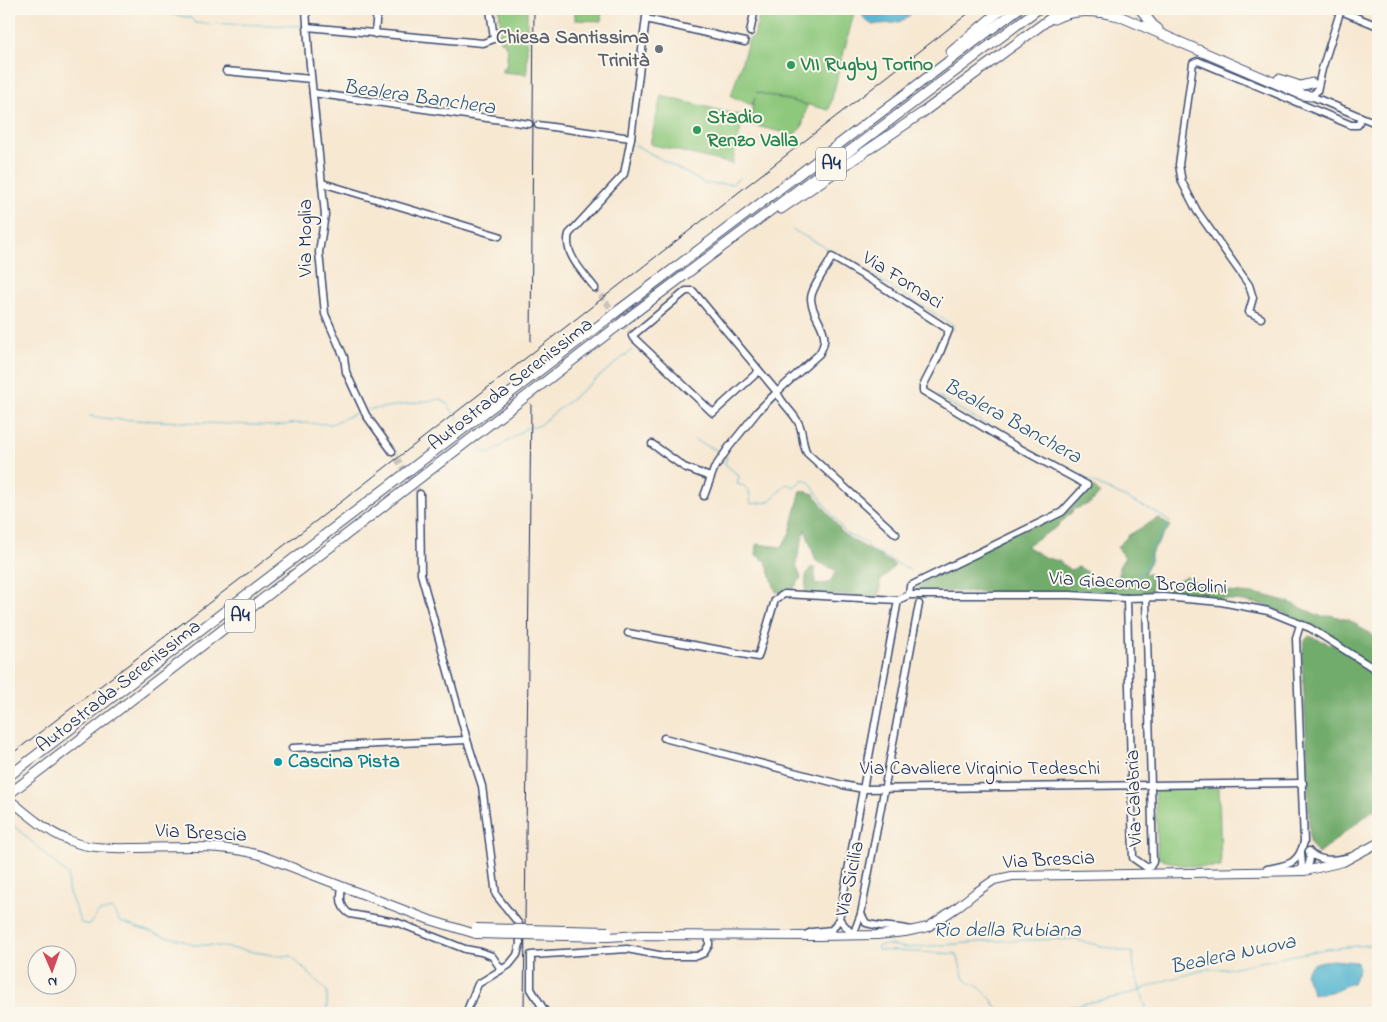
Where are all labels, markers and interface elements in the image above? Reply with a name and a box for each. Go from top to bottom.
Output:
place label: Chiesa Santissima Trinità [496,24,650,76]
marker: Chiesa Santissima Trinità [653,43,665,55]
place label: VII Rugby Torino [800,51,933,81]
marker: VII Rugby Torino [785,59,797,71]
water label: Bealera Banchera [341,72,498,124]
place label: Stadio Renzo Valla [707,104,799,156]
marker: Stadio Renzo Valla [691,124,703,136]
road number: A4 [816,147,846,180]
street label: Via Moglia [292,199,322,278]
street label: Via Fornaci [855,244,948,317]
street label: Autostrada Serenissima [422,311,600,459]
water label: Bealera Banchera [938,372,1087,473]
street label: Via Giacomo Brodolini [1047,565,1228,603]
road number: A4 [225,600,255,632]
street label: Autostrada Serenissima [30,613,208,761]
place label: Cascina Pista [288,748,400,777]
street label: Via Calabria [1119,749,1151,848]
street label: Via Cavaliere Virginio Tedeschi [859,755,1100,785]
marker: Cascina Pista [272,756,284,768]
street label: Via Brescia [153,817,248,851]
street label: Via Sicilia [829,839,873,920]
street label: Via Brescia [1001,844,1096,878]
water label: Rio della Rubiana [933,916,1082,946]
water label: Bealera Nuova [1168,927,1299,983]
north arrow [28,944,78,994]
text: N [47,971,57,992]

